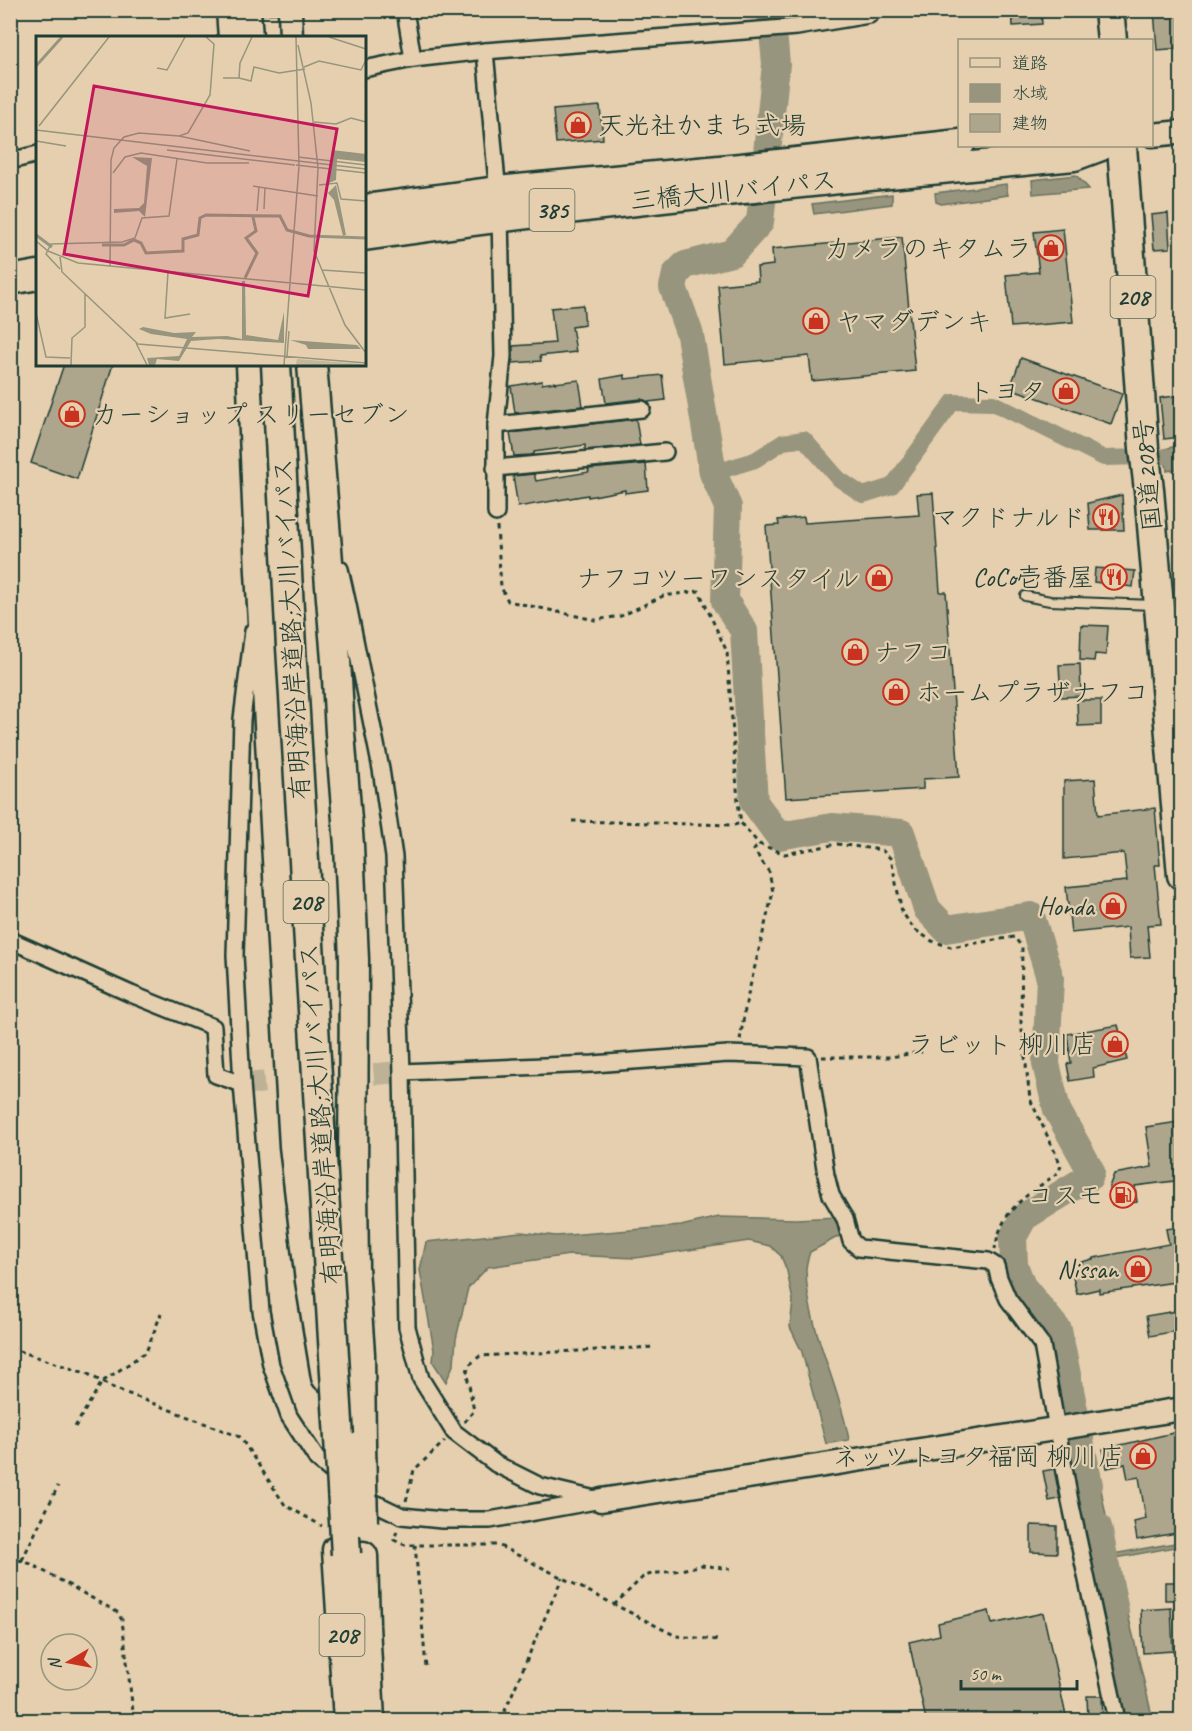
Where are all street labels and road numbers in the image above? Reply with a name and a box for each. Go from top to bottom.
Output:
street label: 三橋大川バイパス [628,163,838,218]
road number: 385 [530,189,574,231]
road number: 208 [1110,276,1156,318]
street label: 国道208号 [1126,417,1169,533]
street label: 有明海沿岸道路;大川バイパス [266,457,317,801]
road number: 208 [284,881,328,923]
street label: 有明海沿岸道路;大川バイパス [292,942,349,1286]
road number: 208 [320,1614,364,1656]

